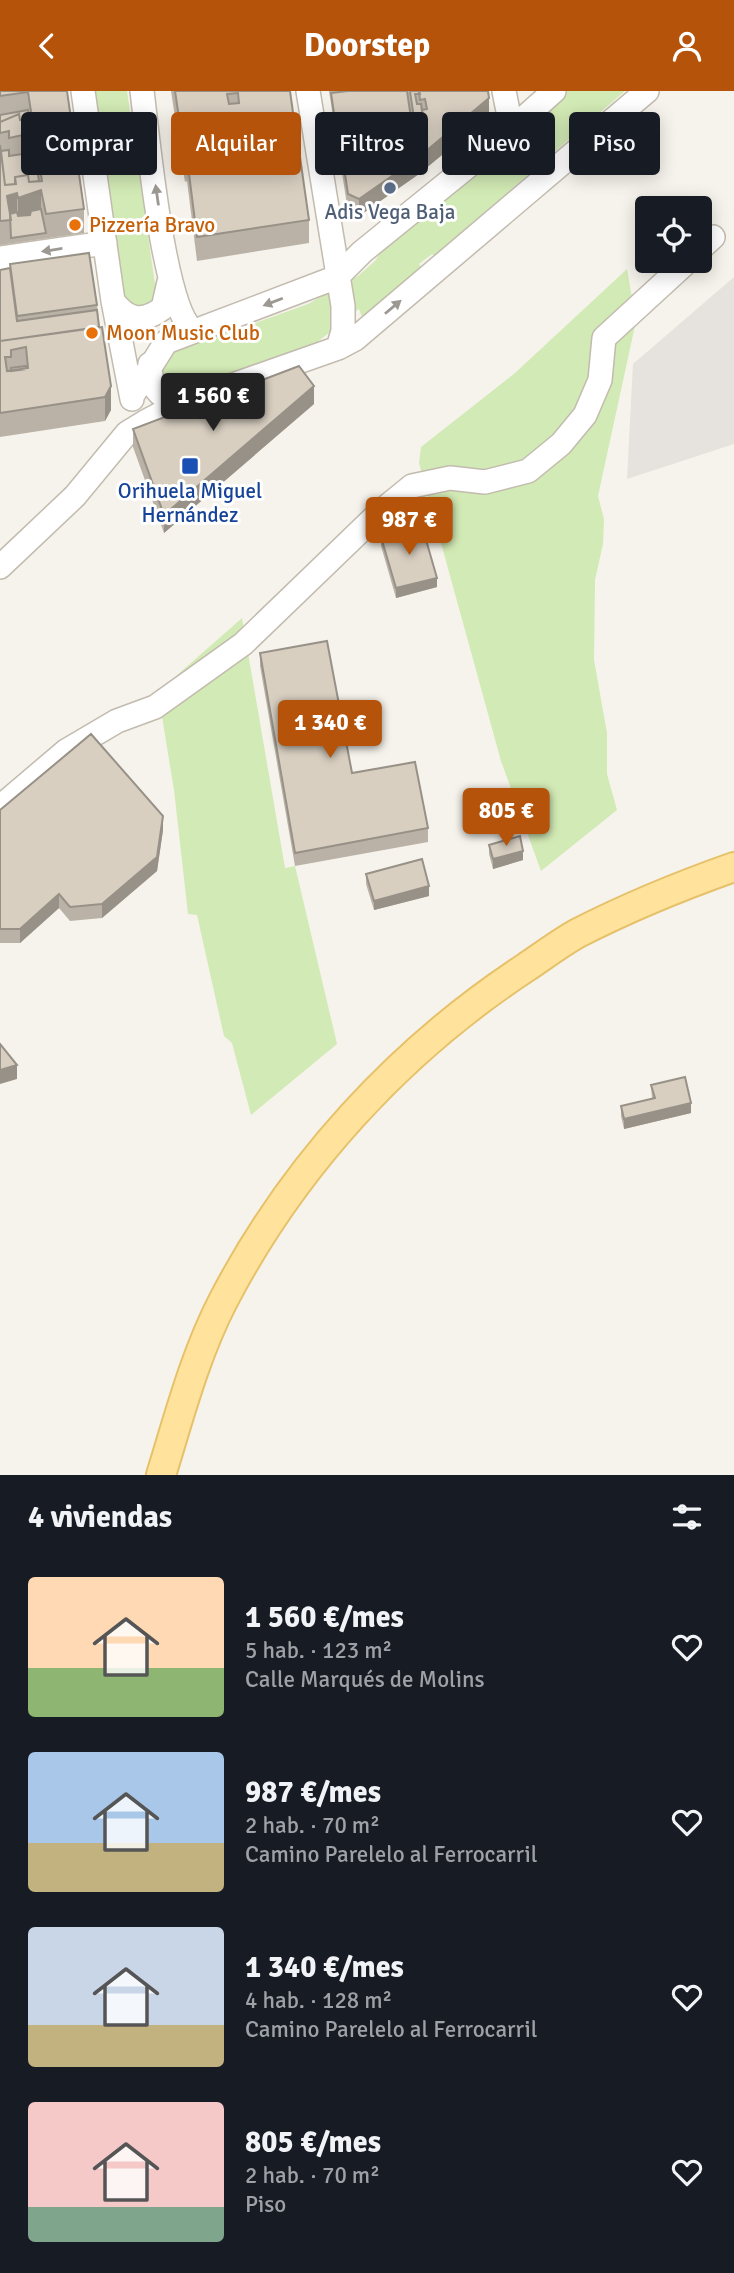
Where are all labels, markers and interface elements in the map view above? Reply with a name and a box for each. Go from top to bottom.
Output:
text: Doorstep [304,26,430,65]
icon: back [28,27,66,65]
icon: person [668,27,706,65]
chip: Comprar [21,112,157,175]
chip: Alquilar [171,112,301,175]
chip: Filtros [315,112,428,175]
chip: Nuevo [442,112,555,175]
chip: Piso [569,112,660,175]
marker: Adis Vega Baja [382,180,398,196]
one-way arrow [151,184,162,206]
map controls [635,196,712,273]
button: locate [635,196,712,273]
place label: Adis Vega Baja [325,199,456,225]
place label: Pizzería Bravo [89,212,215,238]
marker: Pizzería Bravo [67,217,83,233]
one-way arrow [41,245,63,256]
one-way arrow [263,297,284,308]
one-way arrow [383,300,401,315]
place label: Moon Music Club [106,320,260,346]
marker: Moon Music Club [84,325,100,341]
pin: 1 560 € [148,373,278,433]
text: 1 560 € [177,381,249,410]
marker: Orihuela Miguel Hernández [180,456,200,476]
place label: Orihuela Miguel Hernández [118,478,262,528]
pin: 987 € [360,497,458,557]
text: 987 € [382,505,436,534]
pin: 1 340 € [265,701,395,760]
text: 1 340 € [294,708,366,737]
pin: 805 € [457,789,555,848]
text: 805 € [479,796,533,825]
icon: filters [668,1498,706,1536]
text: 4 viviendas [28,1499,172,1536]
text: 1 560 €/mes [245,1599,404,1636]
icon: home [84,1605,168,1689]
icon: heart [668,1628,706,1666]
text: 5 hab. · 123 m² [245,1636,392,1665]
text: Calle Marqués de Molins [245,1665,485,1694]
text: 987 €/mes [245,1774,381,1811]
icon: home [84,1780,168,1864]
icon: heart [668,1803,706,1841]
text: 2 hab. · 70 m² [245,1811,380,1840]
text: Camino Parelelo al Ferrocarril [245,1840,537,1869]
text: 1 340 €/mes [245,1949,404,1986]
icon: home [84,1955,168,2039]
icon: heart [668,1978,706,2016]
text: 4 hab. · 128 m² [245,1986,392,2015]
text: Camino Parelelo al Ferrocarril [245,2015,537,2044]
text: 805 €/mes [245,2124,381,2161]
icon: home [84,2130,168,2214]
icon: heart [668,2153,706,2191]
text: 2 hab. · 70 m² [245,2161,380,2190]
text: Piso [245,2190,286,2219]

